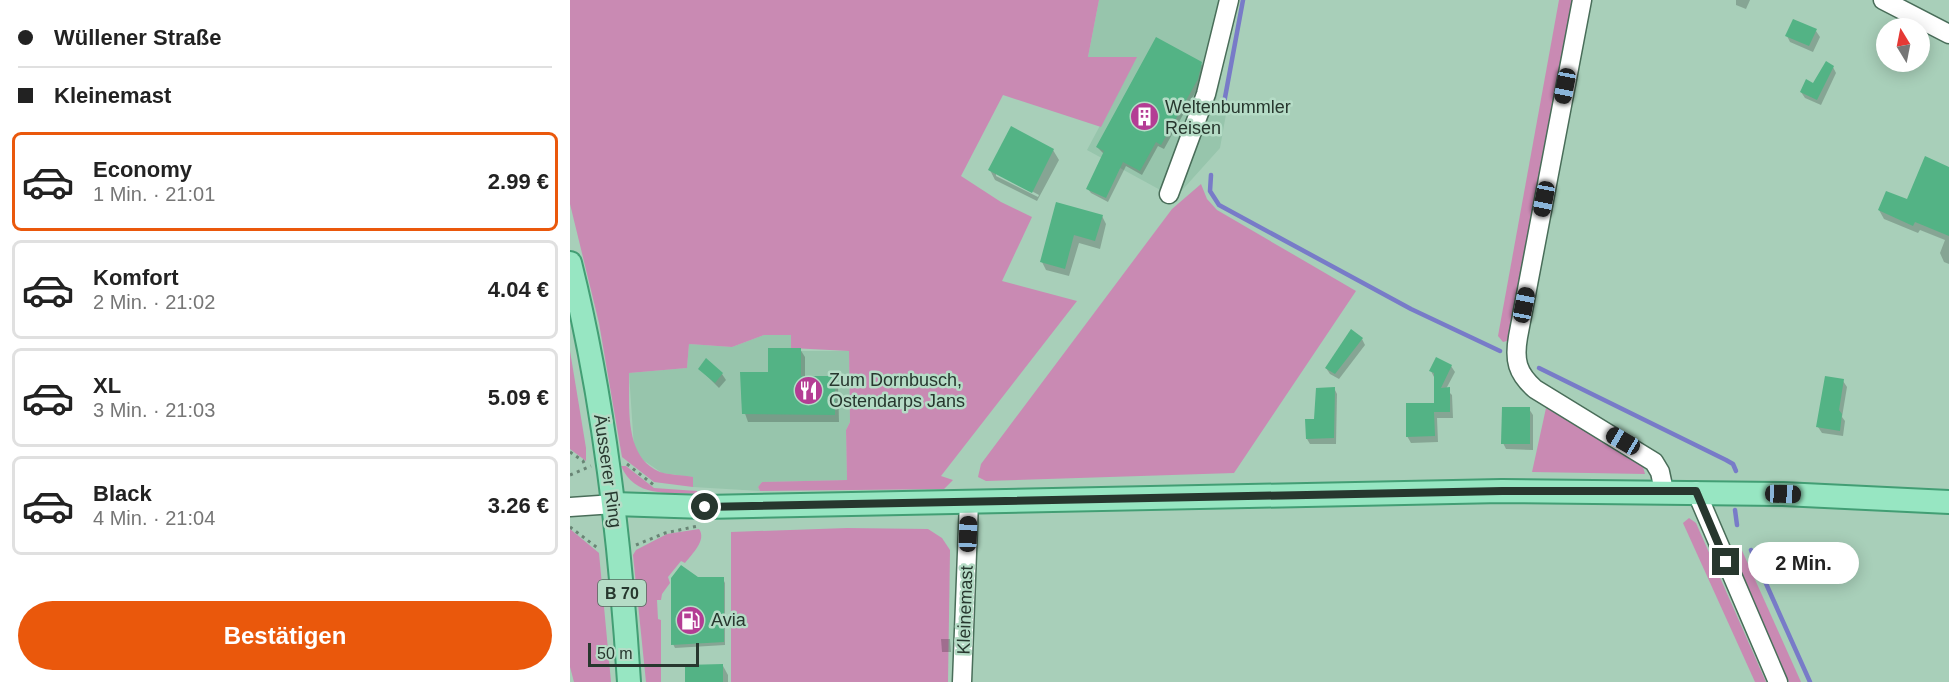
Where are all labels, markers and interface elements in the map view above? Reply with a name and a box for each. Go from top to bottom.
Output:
north arrow [1876,18,1930,72]
map controls [1876,18,1930,72]
text: Wüllener Straße [54,25,221,50]
car [1553,67,1577,105]
text: Kleinemast [54,83,171,108]
place label: Weltenbummler Reisen [1165,97,1291,138]
building icon: Weltenbummler Reisen [1128,101,1160,133]
icon: car [21,155,75,209]
text: Economy [93,157,192,182]
text: 2.99 € [488,169,549,194]
car [1532,180,1556,218]
text: 1 Min. · 21:01 [93,183,215,205]
icon: car [21,263,75,317]
text: Komfort [93,265,179,290]
text: 4.04 € [488,277,549,302]
car [1512,286,1536,324]
text: 2 Min. · 21:02 [93,291,215,313]
place label: Zum Dornbusch, Ostendarps Jans [829,370,965,411]
icon: car [21,371,75,425]
text: XL [93,373,121,398]
restaurant icon: Zum Dornbusch, Ostendarps Jans [792,374,824,406]
text: 5.09 € [488,385,549,410]
text: 3 Min. · 21:03 [93,399,215,421]
street label: Äusserer Ring [590,413,626,529]
car [1603,424,1643,458]
icon: car [21,479,75,533]
text: Black [93,481,152,506]
car [1765,484,1801,504]
text: 3.26 € [488,493,549,518]
route start [691,493,718,520]
text: 4 Min. · 21:04 [93,507,215,529]
car [958,516,978,552]
callout: 2 Min. [1747,541,1858,583]
route end [1712,548,1739,575]
text: 2 Min. [1775,552,1832,574]
street label: Kleinemast [953,565,977,655]
road number: B 70 [598,580,646,606]
button: Bestätigen [18,601,552,670]
fuel station icon: Avia [674,604,706,636]
place label: Avia [711,610,747,630]
scale bar [588,640,699,668]
text: 50 m [597,645,633,662]

